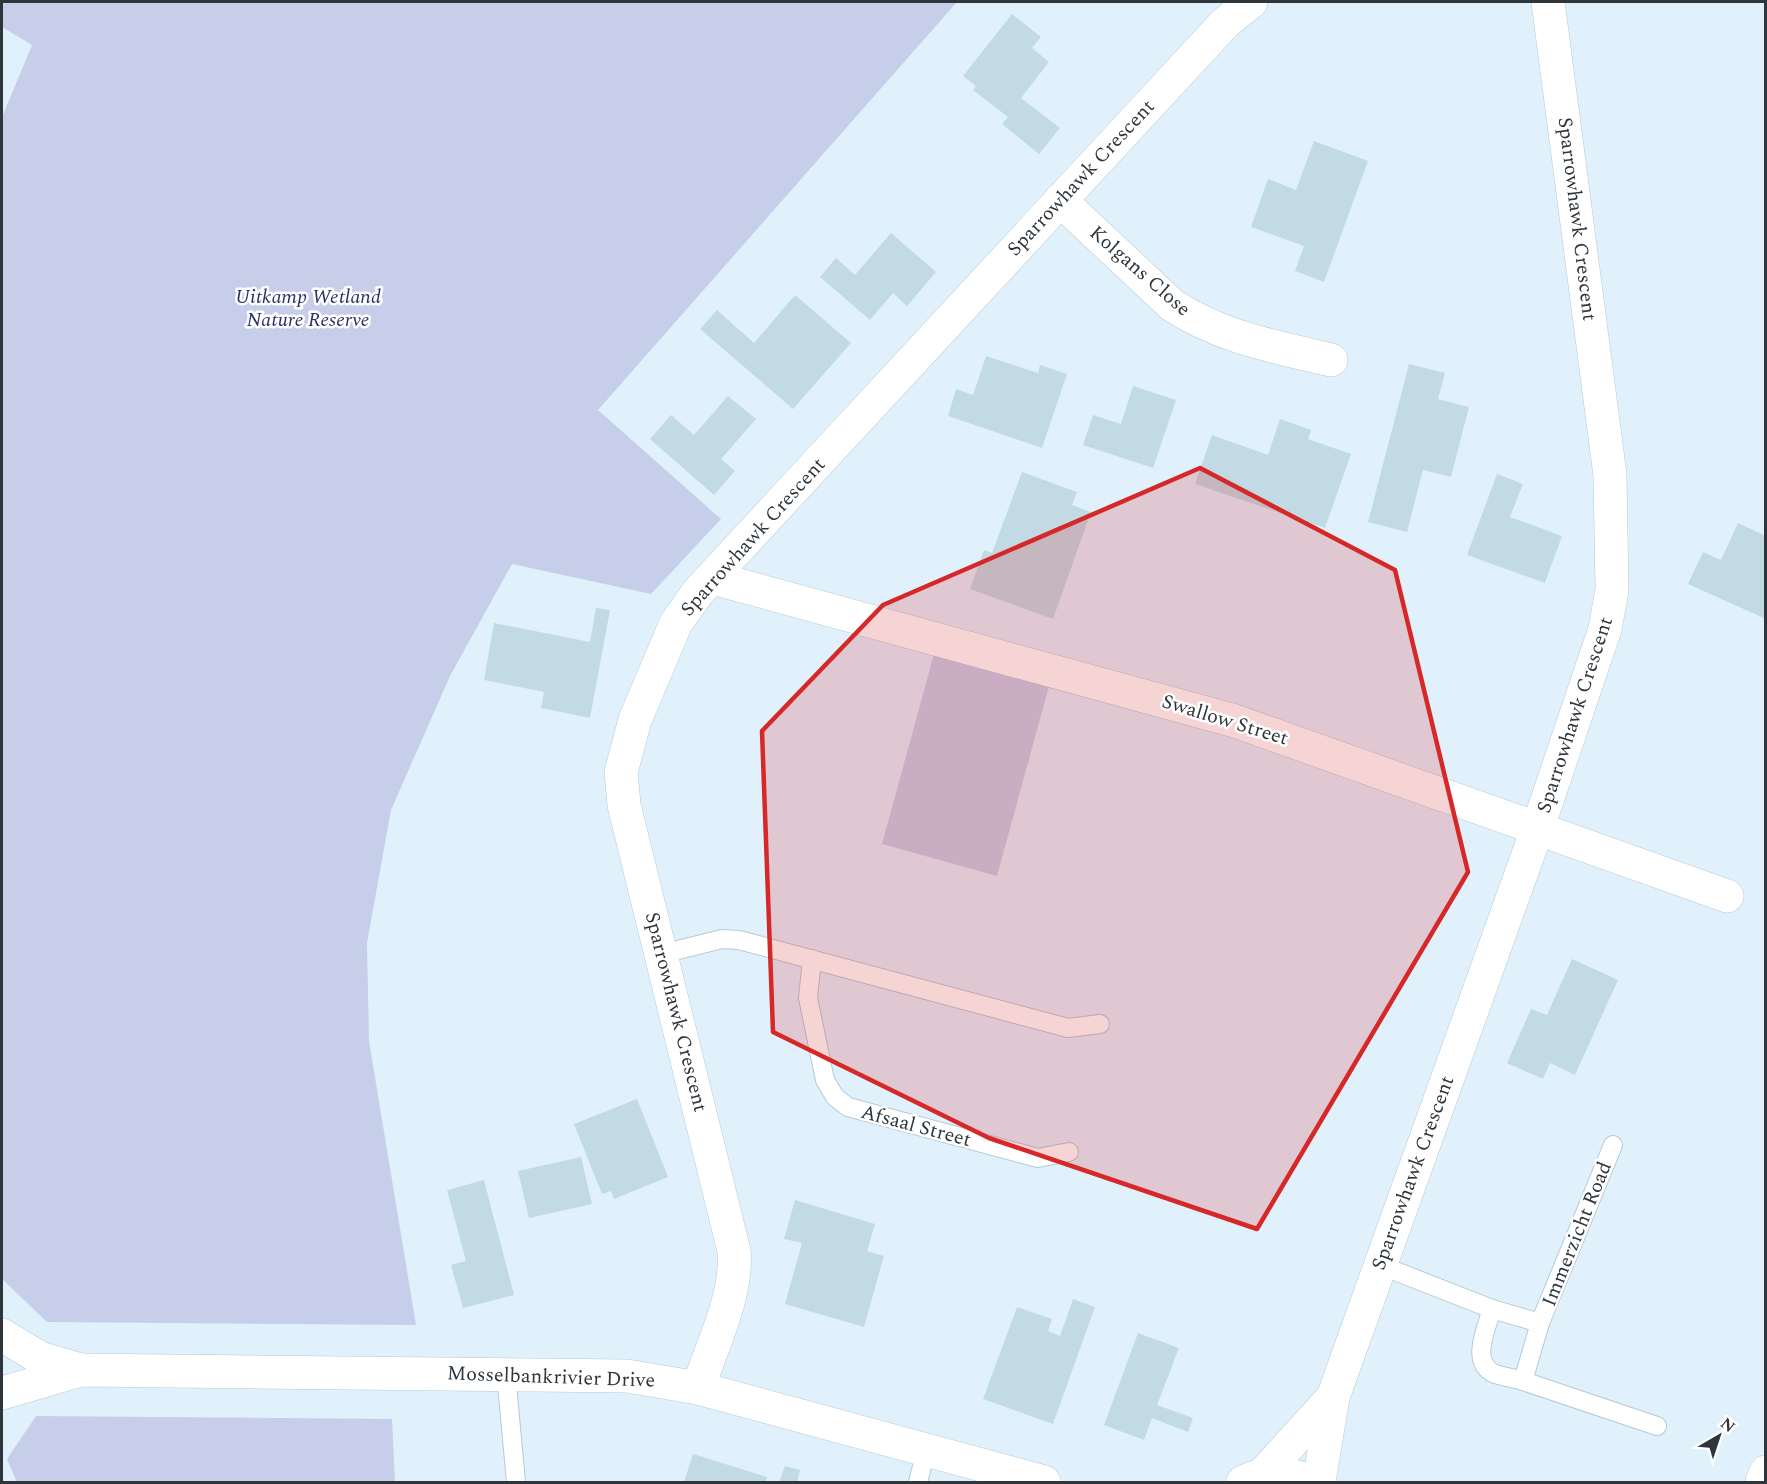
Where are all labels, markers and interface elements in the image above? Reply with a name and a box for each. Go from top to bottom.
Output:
street label: Sparrowhawk Crescent [1000,93,1162,263]
street label: Sparrowhawk Crescent [1550,115,1604,323]
street label: Kolgans Close [1083,218,1197,324]
park label: Uitkamp Wetland Nature Reserve [235,282,381,335]
street label: Sparrowhawk Crescent [673,451,833,623]
street label: Sparrowhawk Crescent [1529,613,1621,817]
street label: Swallow Street [1158,687,1292,753]
street label: Sparrowhawk Crescent [637,909,715,1115]
street label: Sparrowhawk Crescent [1364,1072,1462,1274]
street label: Afsaal Street [858,1097,974,1155]
street label: Immerzicht Road [1534,1157,1620,1311]
street label: Mosselbankrivier Drive [446,1358,656,1396]
north arrow [1689,1406,1749,1466]
text: N [1715,1412,1740,1439]

